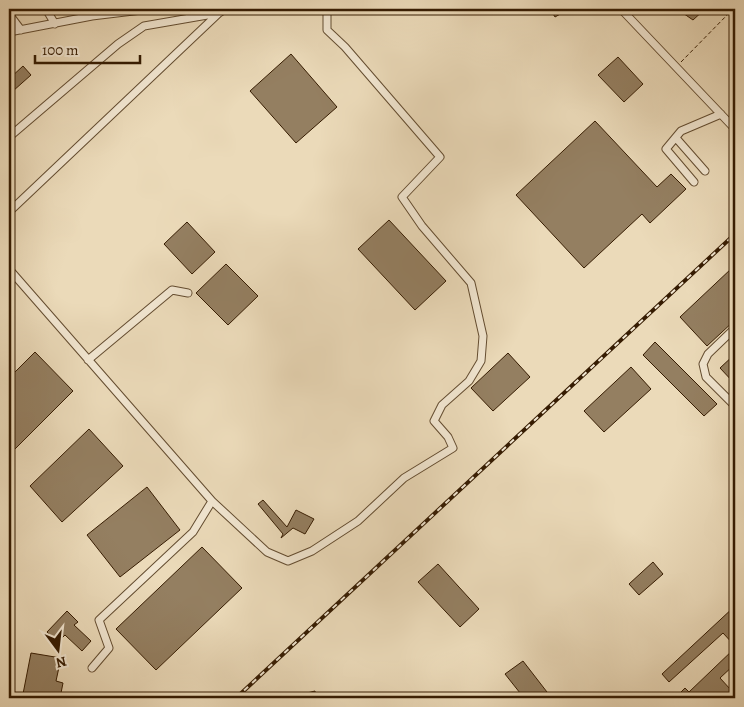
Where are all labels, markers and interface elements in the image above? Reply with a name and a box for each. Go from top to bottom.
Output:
scale bar [35,32,140,64]
text: 100 m [42,40,79,60]
north arrow [32,624,82,674]
text: N [54,652,69,673]

